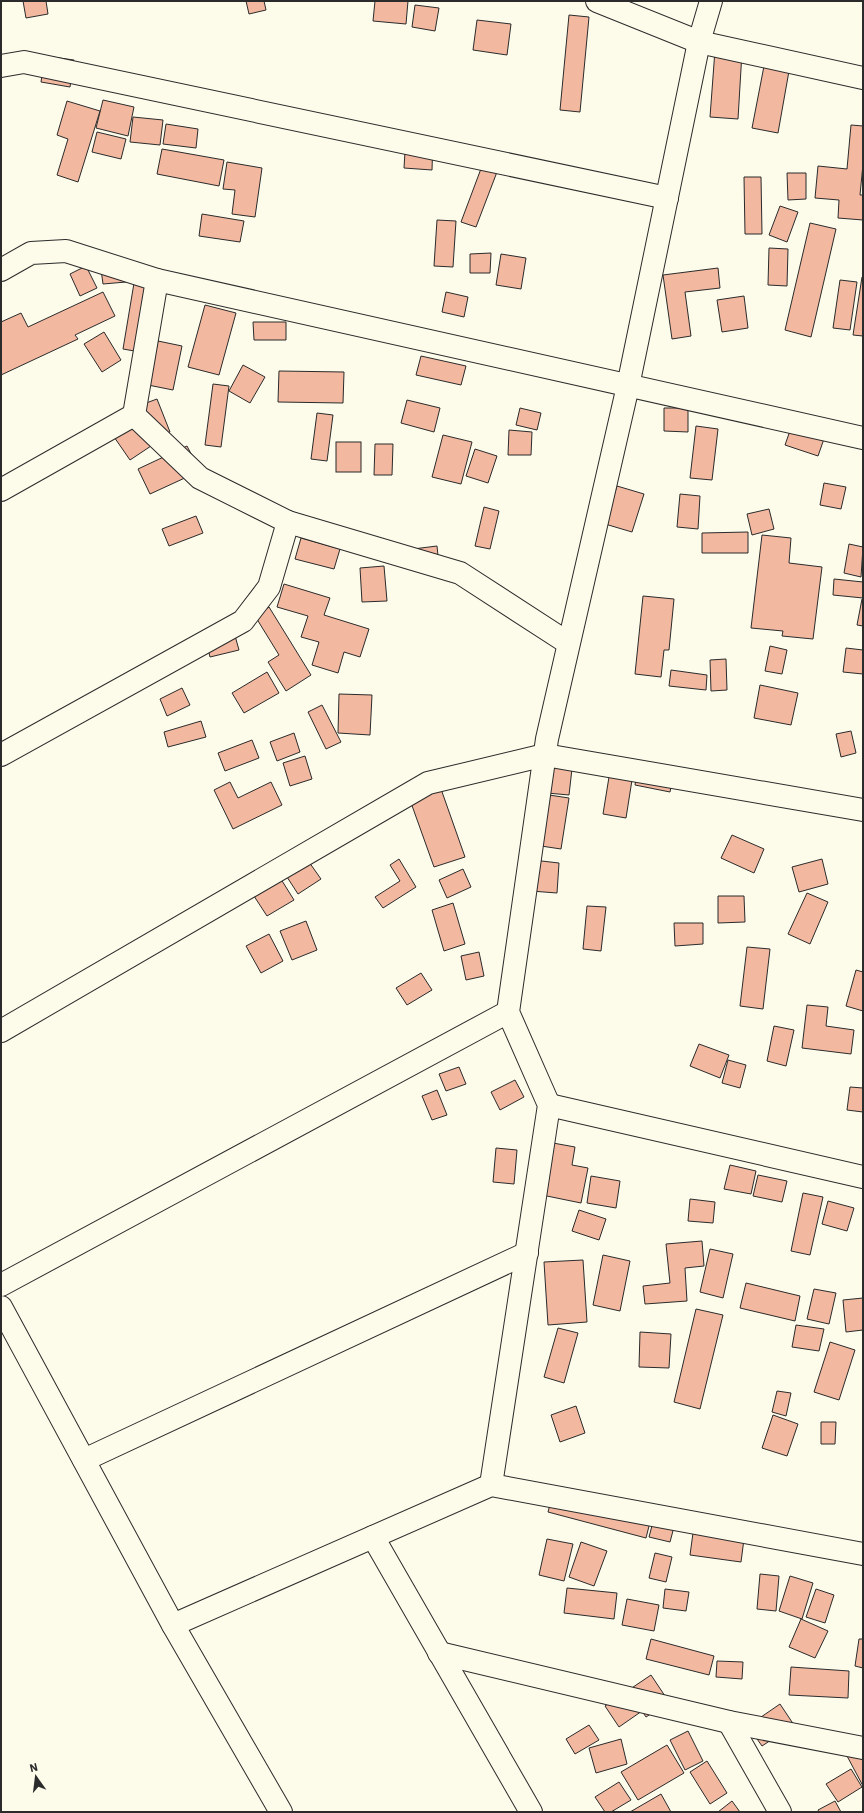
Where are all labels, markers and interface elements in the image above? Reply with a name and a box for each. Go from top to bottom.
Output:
north arrow [16,1757,56,1797]
text: N [28,1760,39,1775]

